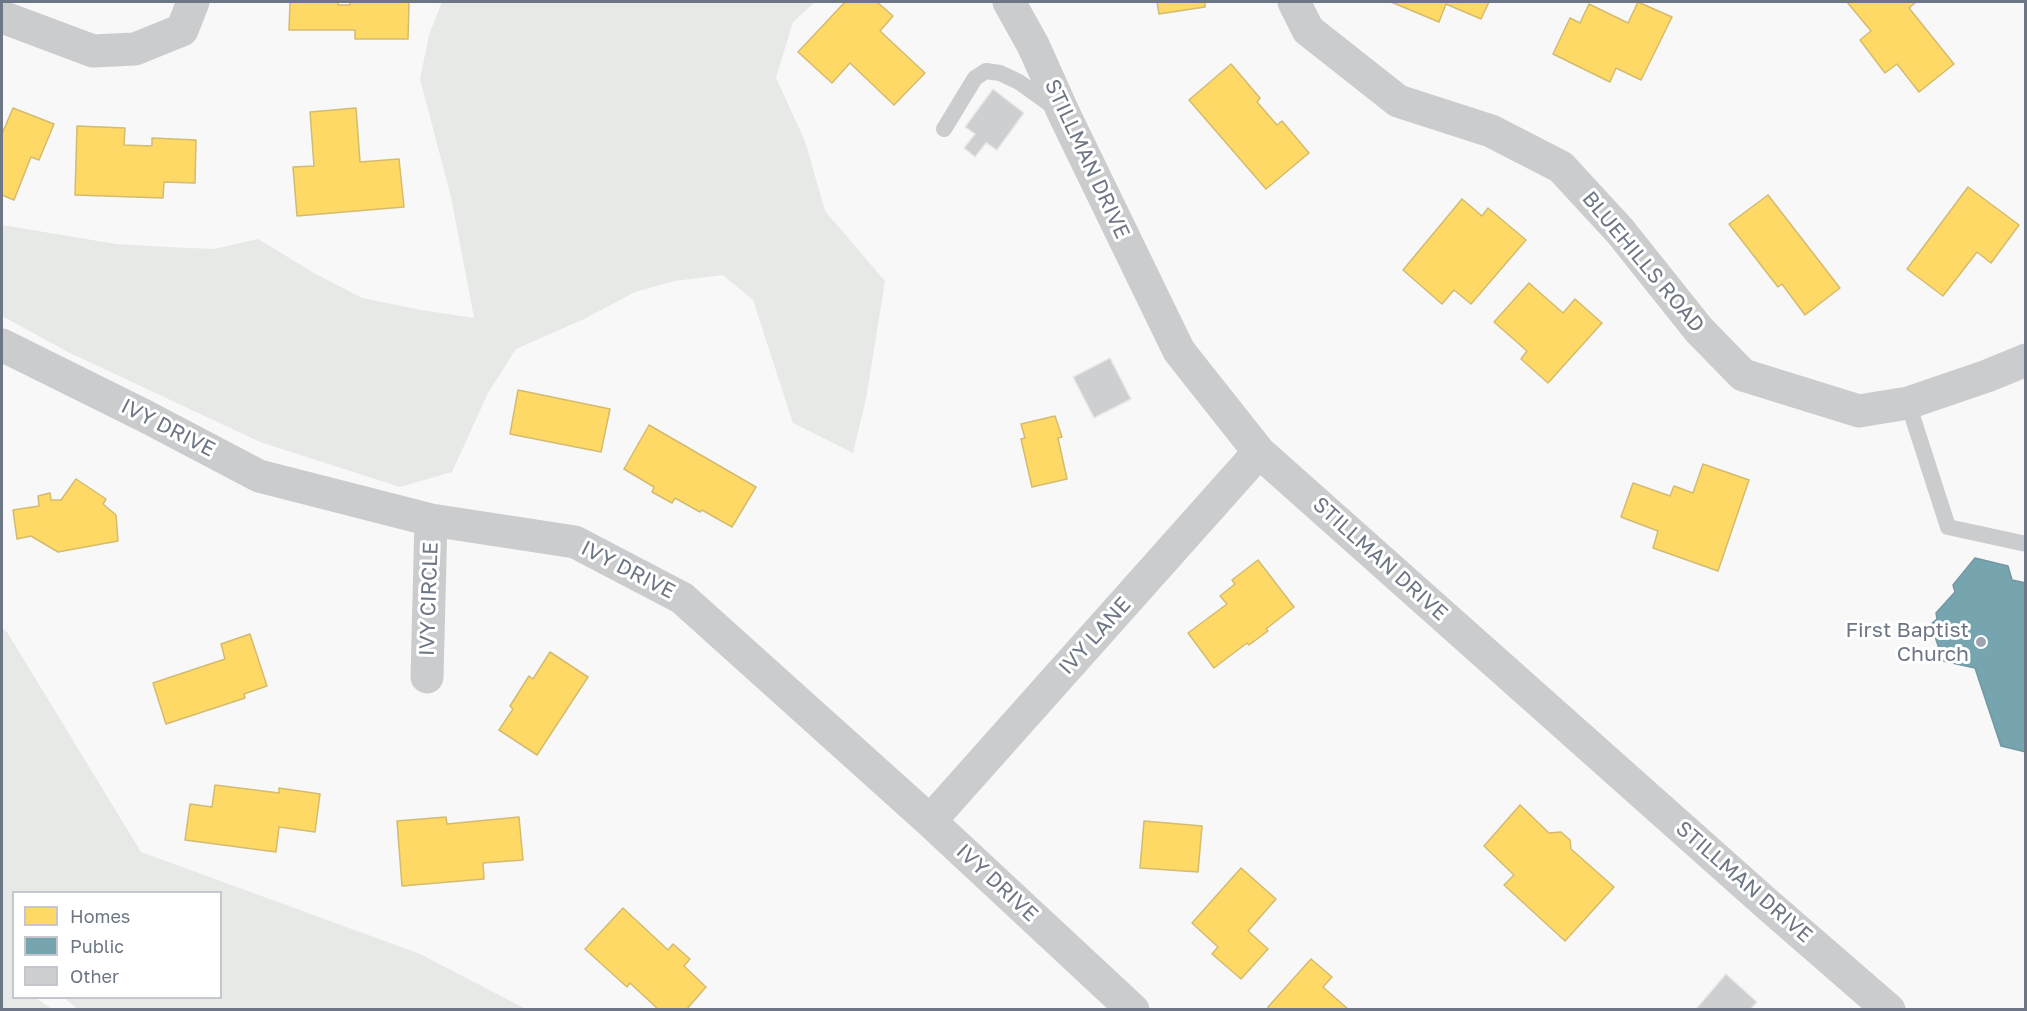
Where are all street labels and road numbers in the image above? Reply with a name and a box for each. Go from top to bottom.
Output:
street label: STILLMAN DRIVE [1039,75,1135,243]
street label: BLUEHILLS ROAD [1577,186,1709,338]
street label: IVY DRIVE [117,394,219,462]
street label: STILLMAN DRIVE [1307,492,1453,626]
street label: IVY DRIVE [577,536,679,604]
street label: IVY CIRCLE [414,542,444,656]
street label: IVY LANE [1054,592,1136,680]
street label: STILLMAN DRIVE [1671,816,1817,948]
street label: IVY DRIVE [951,839,1043,927]

